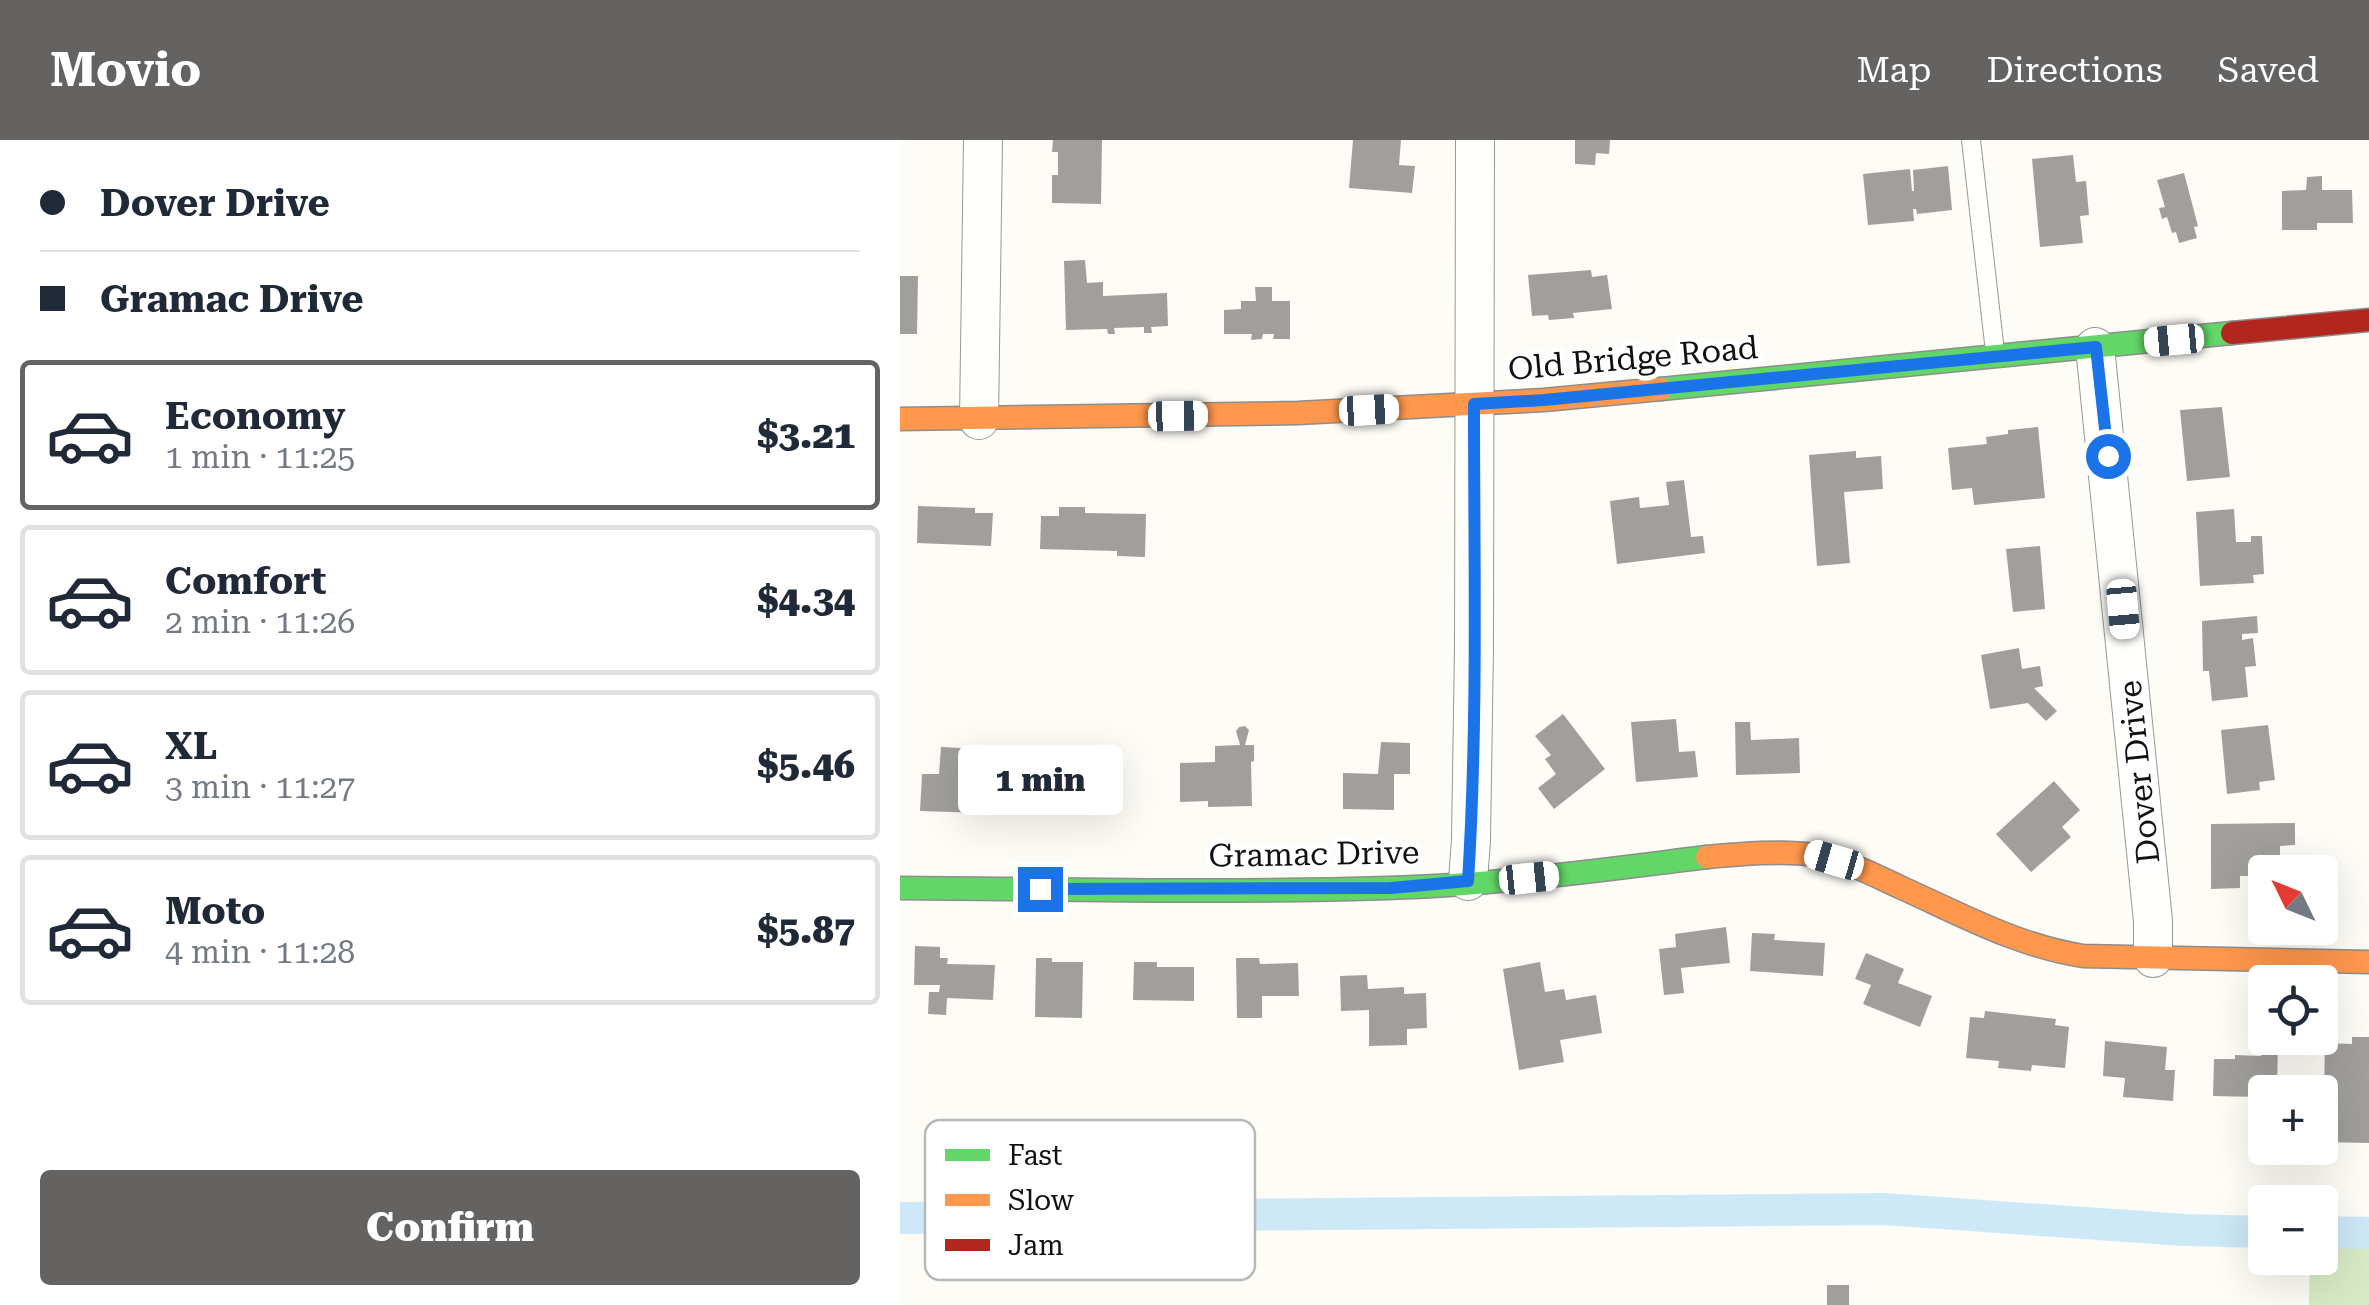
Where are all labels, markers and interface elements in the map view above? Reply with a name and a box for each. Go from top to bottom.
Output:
text: Movio [50,42,201,98]
text: Map [1857,50,1931,91]
text: Directions [1986,50,2163,91]
text: Saved [2218,50,2319,91]
text: Dover Drive [100,181,330,225]
text: Gramac Drive [100,277,364,321]
car [2143,322,2205,358]
street label: Old Bridge Road [1506,328,1760,388]
icon: car [45,390,135,480]
car [1338,393,1400,427]
text: Economy [165,394,345,438]
car [1148,400,1208,432]
text: $3.21 [757,413,855,457]
route start [2086,434,2131,479]
text: 1 min · 11:25 [165,438,355,476]
icon: car [45,555,135,645]
text: Comfort [165,559,326,603]
text: $4.34 [757,578,855,622]
car [2105,578,2141,640]
text: 2 min · 11:26 [165,603,355,641]
street label: Dover Drive [2110,678,2168,866]
icon: car [45,720,135,810]
text: XL [165,724,217,768]
text: $5.46 [757,743,855,787]
callout: 1 min [958,744,1122,814]
text: 1 min [996,761,1085,799]
text: 3 min · 11:27 [165,768,355,806]
street label: Gramac Drive [1208,833,1420,875]
car [1801,837,1867,883]
north arrow [2248,855,2338,945]
map controls [2248,855,2338,1275]
car [1498,860,1560,896]
route end [1018,867,1063,912]
icon: car [45,885,135,975]
text: Moto [165,889,265,933]
text: $5.87 [757,908,855,952]
text: 4 min · 11:28 [165,933,355,971]
button: locate [2248,965,2338,1055]
button: + [2248,1075,2338,1165]
legend [925,1120,1255,1280]
text: Fast [1008,1139,1062,1172]
button: Confirm [40,1170,860,1285]
text: Slow [1008,1184,1075,1217]
button: − [2248,1185,2338,1275]
text: Jam [1008,1229,1064,1262]

